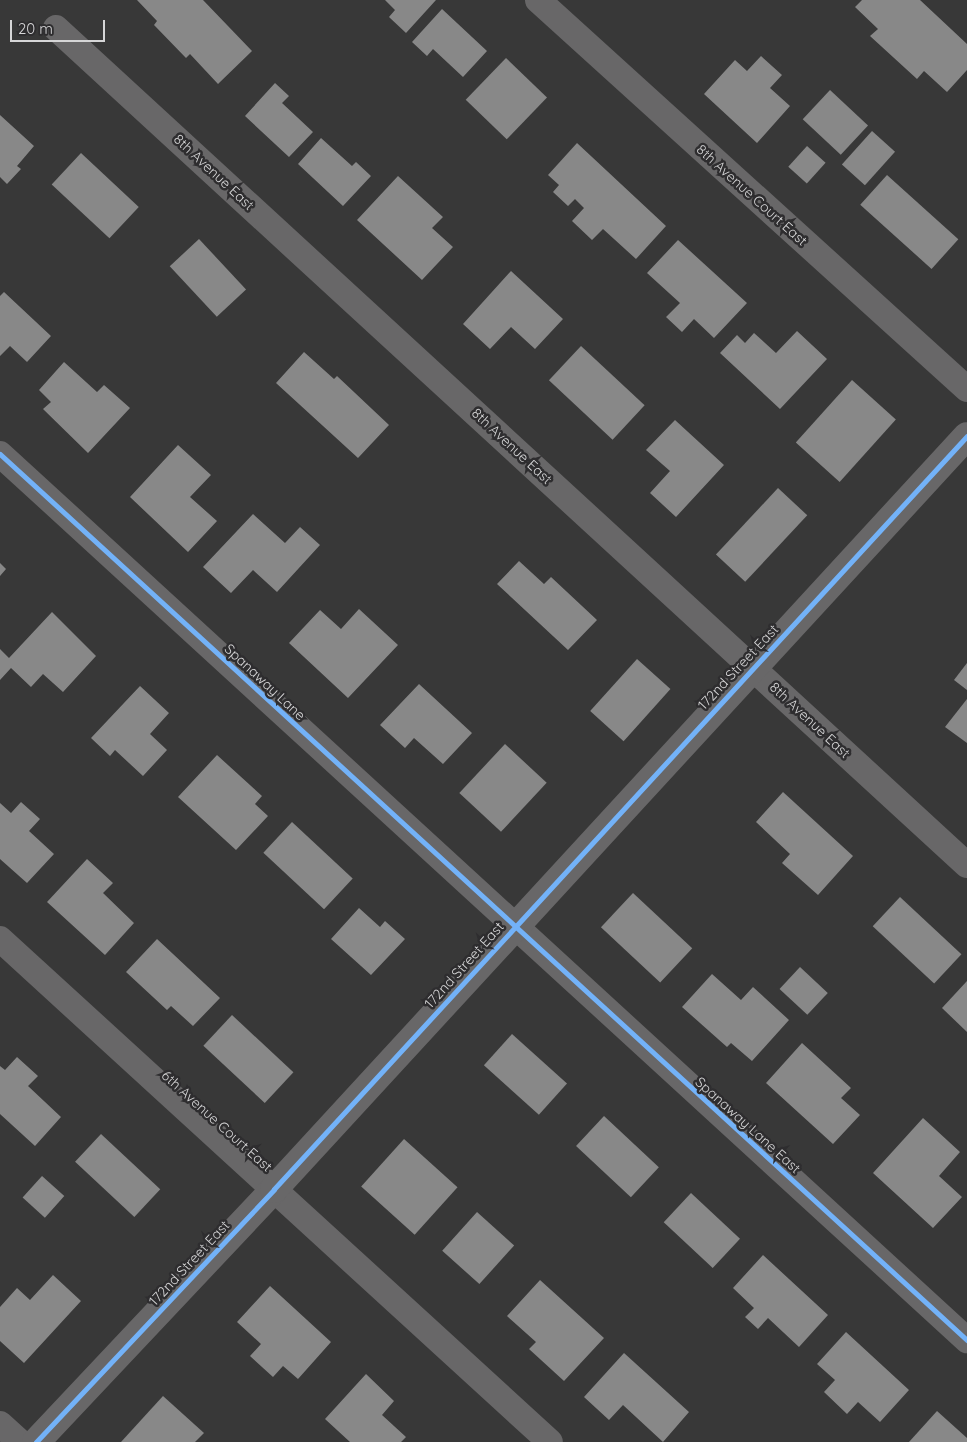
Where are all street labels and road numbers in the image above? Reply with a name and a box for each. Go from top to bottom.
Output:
street label: 8th Avenue East [170,131,258,213]
street label: 8th Avenue Court East [693,141,811,249]
street label: 8th Avenue East [468,405,556,487]
street label: 172nd Street East [694,621,782,713]
street label: Spanaway Lane [221,640,309,724]
street label: 8th Avenue East [766,679,854,761]
street label: 172nd Street East [421,918,507,1012]
street label: 6th Avenue Court East [158,1067,276,1175]
street label: Spanaway Lane East [692,1073,804,1177]
street label: 172nd Street East [145,1217,233,1309]

